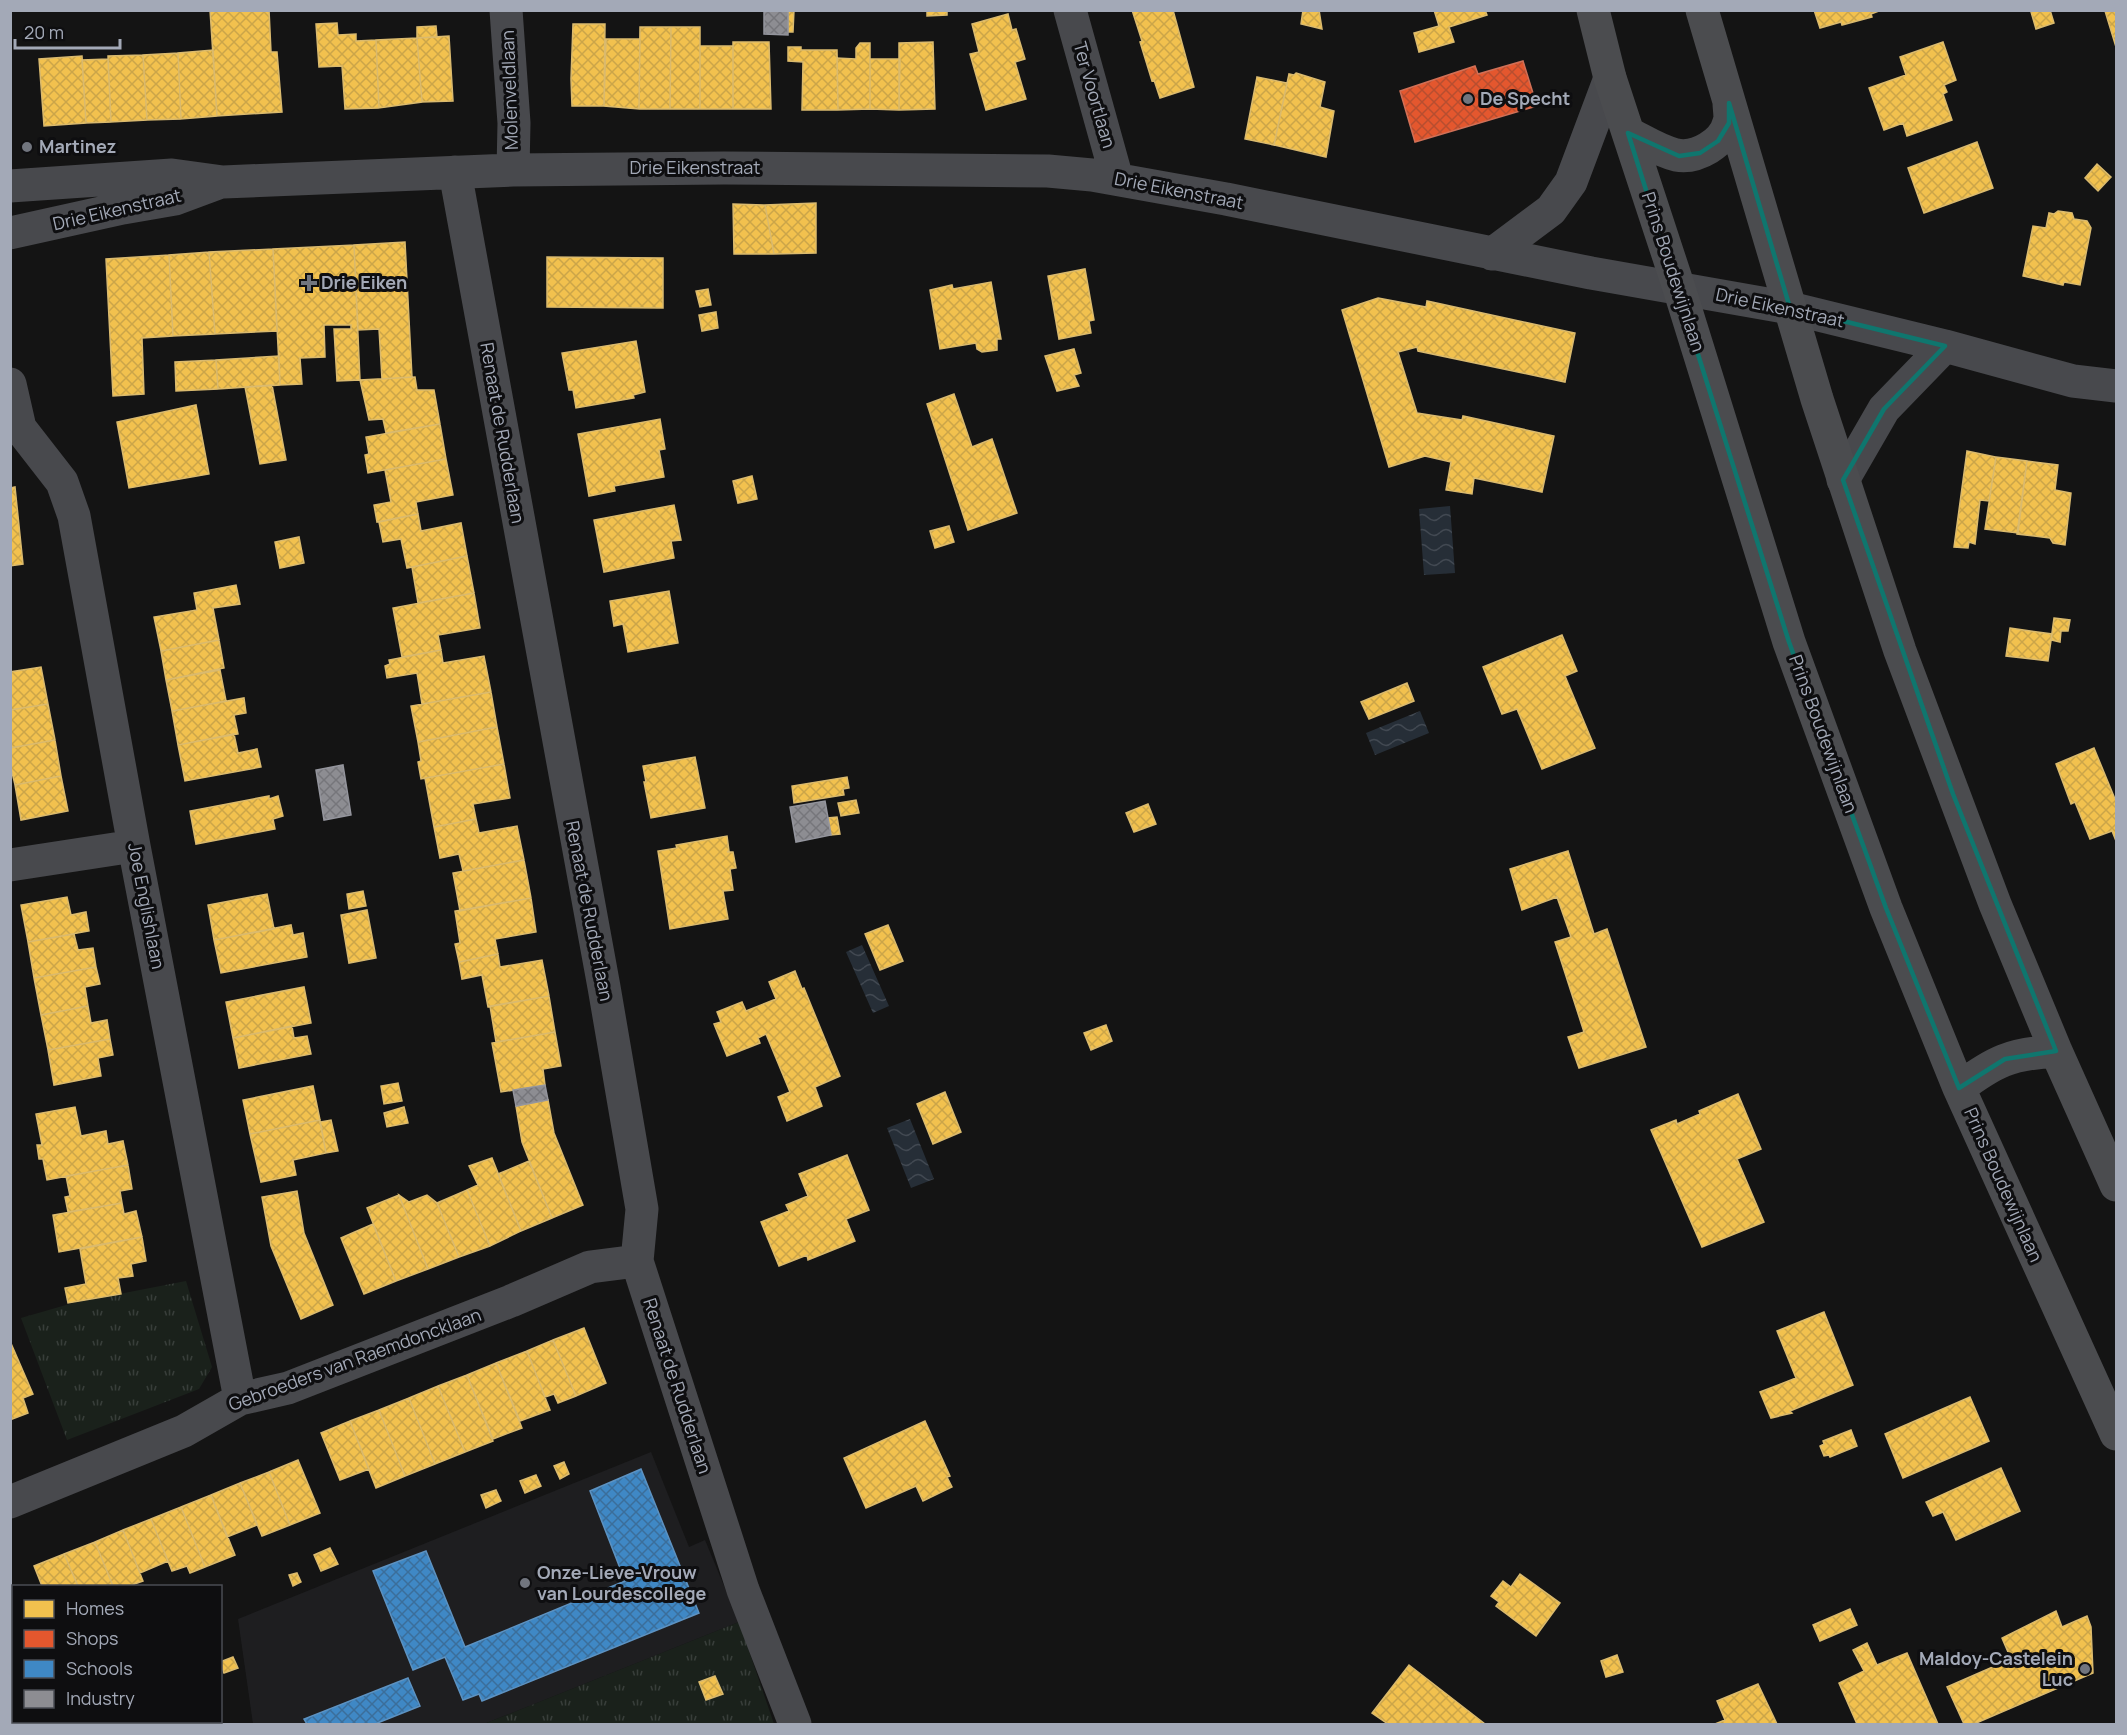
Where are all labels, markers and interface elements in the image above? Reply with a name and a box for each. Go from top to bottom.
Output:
scale bar [15,12,120,50]
text: 20 m [24,20,64,44]
street label: Molenveldlaan [495,30,523,150]
street label: Ter Voortlaan [1068,39,1122,151]
place label: De Specht [1480,86,1570,110]
marker: De Specht [1461,92,1475,106]
place label: Martinez [39,134,116,158]
marker: Martinez [20,140,34,154]
street label: Drie Eikenstraat [629,155,761,179]
street label: Drie Eikenstraat [1113,166,1246,214]
street label: Drie Eikenstraat [50,183,183,235]
street label: Prins Boudewijnlaan [1637,189,1711,355]
place label: Drie Eiken [321,270,407,294]
marker: Drie Eiken [302,276,316,290]
street label: Drie Eikenstraat [1714,282,1847,332]
street label: Renaat de Rudderlaan [475,341,531,525]
street label: Prins Boudewijnlaan [1784,651,1864,816]
street label: Renaat de Rudderlaan [561,819,619,1003]
street label: Joe Englishlaan [123,841,171,971]
street label: Prins Boudewijnlaan [1959,1104,2049,1266]
street label: Renaat de Rudderlaan [638,1295,718,1477]
street label: Gebroeders van Raemdoncklaan [225,1302,484,1416]
place label: Onze-Lieve-Vrouw van Lourdescollege [537,1560,707,1605]
marker: Onze-Lieve-Vrouw van Lourdescollege [518,1576,532,1590]
legend [12,1585,222,1723]
text: Homes [66,1596,124,1620]
text: Shops [66,1626,118,1650]
place label: Maldoy-Castelein Luc [1919,1646,2073,1691]
text: Schools [66,1656,133,1680]
marker: Maldoy-Castelein Luc [2078,1662,2092,1676]
text: Industry [66,1686,135,1710]

